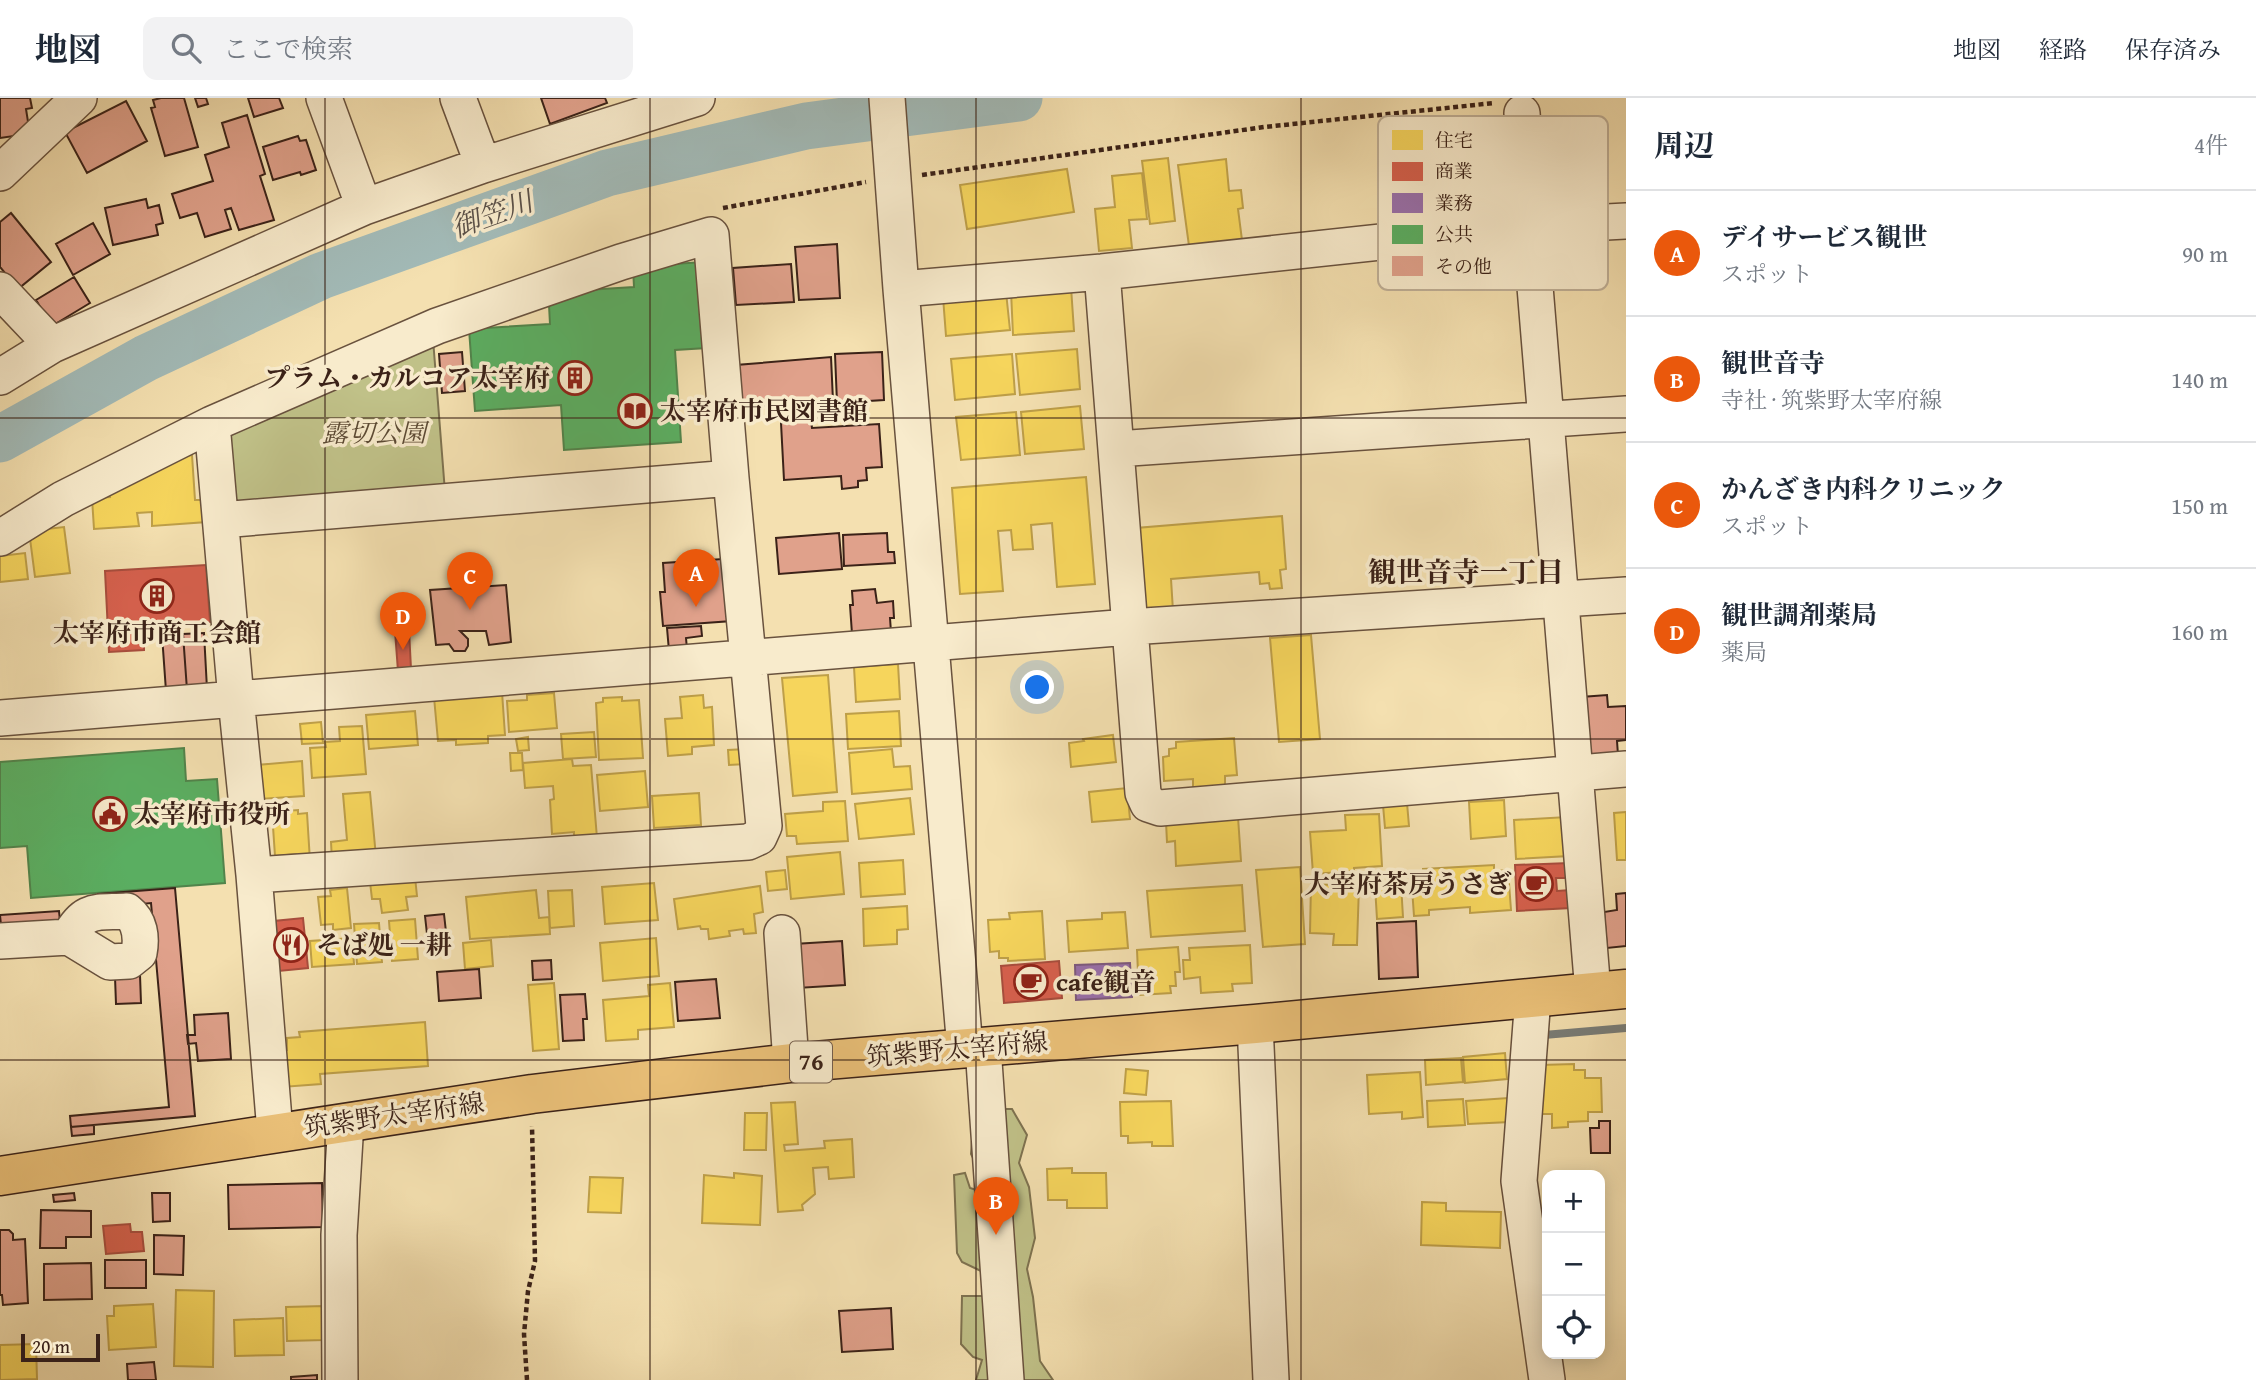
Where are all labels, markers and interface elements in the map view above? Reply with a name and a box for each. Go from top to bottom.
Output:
search box [143,17,633,80]
text: 地図 [35,25,101,73]
icon: search [167,29,205,67]
text: ここで検索 [223,29,353,68]
text: 地図 [1953,32,2001,67]
text: 経路 [2039,32,2087,67]
text: 保存済み [2125,32,2221,67]
legend [1378,116,1608,290]
text: 周辺 [1654,123,1714,167]
text: 住宅 [1435,126,1473,154]
text: 4件 [2194,128,2228,161]
text: 商業 [1435,157,1473,185]
water label: 御笠川 [445,179,541,247]
text: 業務 [1435,189,1473,217]
text: デイサービス観世 [1721,217,1927,256]
text: 公共 [1435,220,1473,248]
text: A [1670,237,1684,270]
text: 90 m [2182,237,2228,270]
text: その他 [1435,252,1492,280]
text: スポット [1721,257,1813,290]
text: 観世音寺 [1721,343,1825,382]
place label: プラム・カルコア太宰府 [264,358,550,397]
building icon: プラム・カルコア太宰府 [556,359,594,397]
text: B [1670,363,1684,396]
text: 140 m [2171,363,2228,396]
text: 寺社 · 筑紫野太宰府線 [1721,383,1942,416]
place label: 太宰府市民図書館 [660,391,868,430]
library icon: 太宰府市民図書館 [616,392,654,430]
park label: 露切公園 [322,413,430,452]
text: かんざき内科クリニック [1721,469,2005,508]
text: C [1670,489,1684,522]
text: 150 m [2171,489,2228,522]
text: スポット [1721,509,1813,542]
pin: A [673,549,719,607]
district label: 観世音寺一丁目 [1368,551,1564,592]
pin: C [447,552,493,610]
building icon: 太宰府市商工会館 [138,577,176,615]
pin: D [380,592,426,650]
text: 観世調剤薬局 [1721,595,1877,634]
place label: 太宰府市商工会館 [53,613,261,652]
text: D [1670,615,1684,648]
text: 160 m [2171,615,2228,648]
text: 薬局 [1721,635,1767,668]
your location [1020,670,1054,704]
place label: 太宰府市役所 [134,794,290,833]
public building icon: 太宰府市役所 [91,795,129,833]
place label: 大宰府茶房うさぎ [1304,864,1512,903]
cafe icon: 大宰府茶房うさぎ [1517,865,1555,903]
place label: そば処 一耕 [316,925,452,964]
restaurant icon: そば処 一耕 [272,926,310,964]
place label: cafe観音 [1056,962,1155,1001]
cafe icon: cafe観音 [1012,963,1050,1001]
street label: 筑紫野太宰府線 [865,1021,1049,1076]
road number: 76 [790,1042,832,1082]
street label: 筑紫野太宰府線 [301,1083,487,1146]
map controls [1542,1170,1605,1359]
button: + [1542,1170,1605,1233]
pin: B [973,1177,1019,1235]
button: − [1542,1233,1605,1296]
button: locate [1542,1296,1605,1359]
scale bar [21,1331,100,1363]
text: 20 m [32,1332,70,1360]

